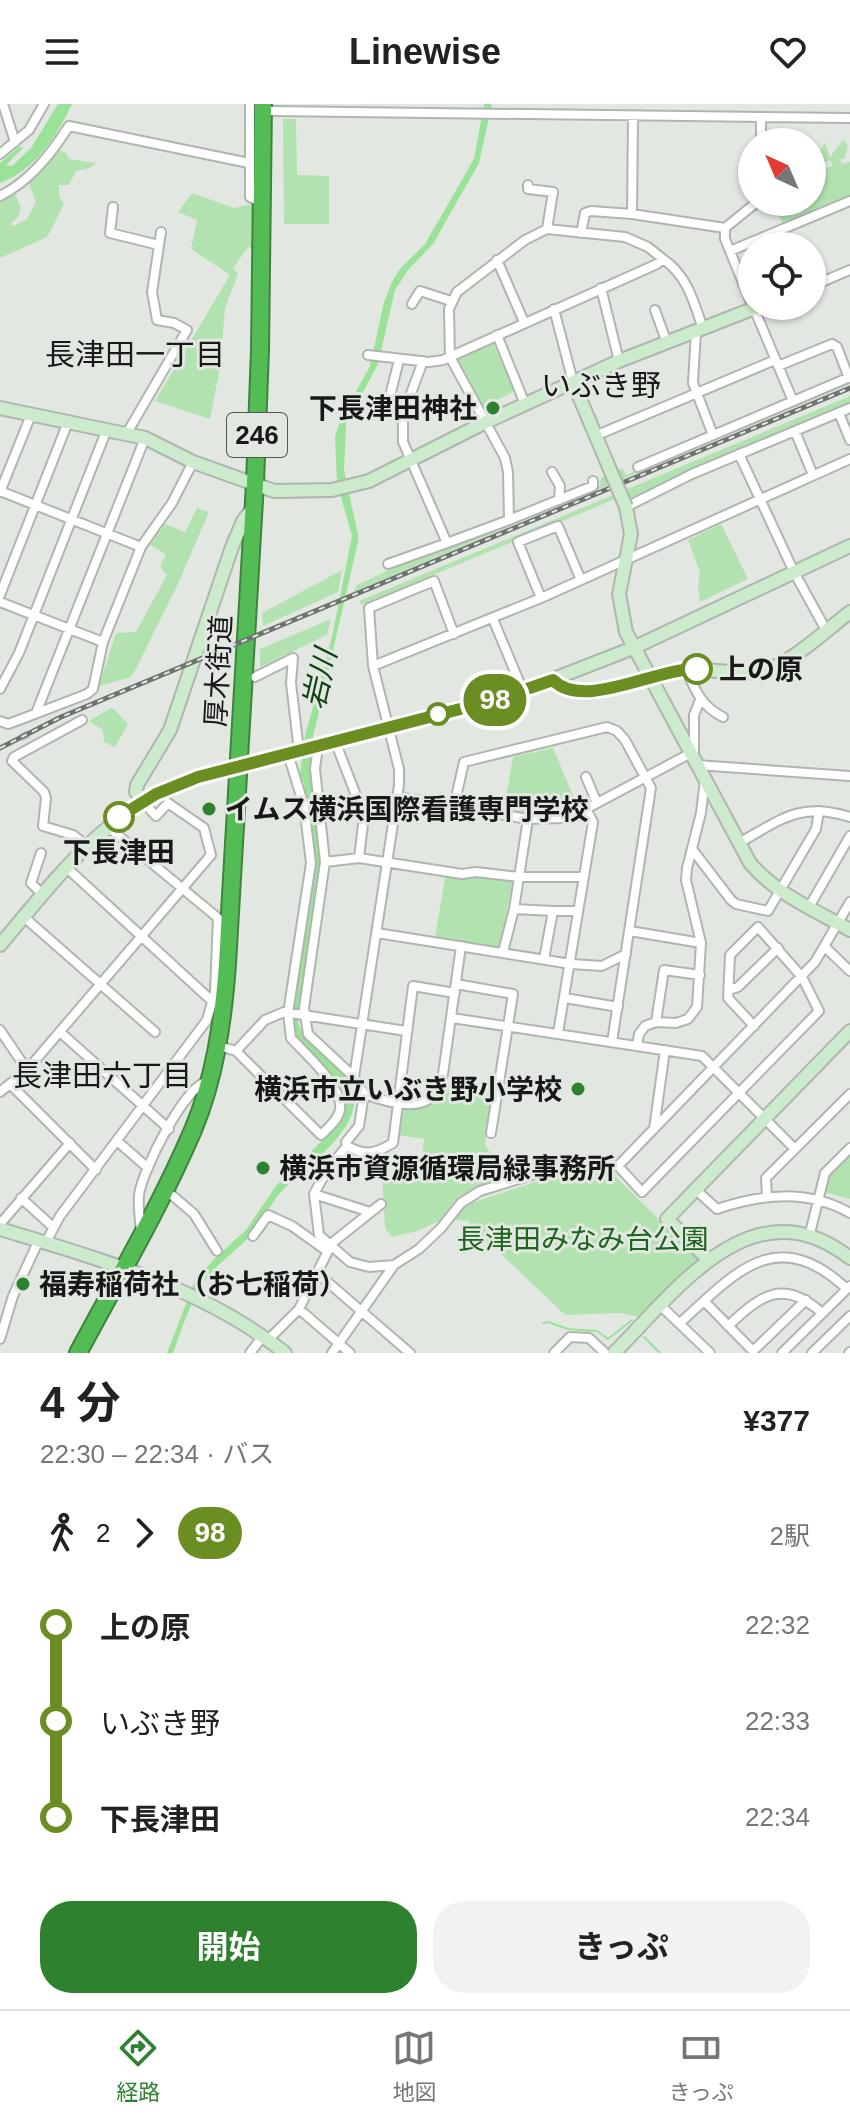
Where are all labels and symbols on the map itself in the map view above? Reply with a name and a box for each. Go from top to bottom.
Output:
north arrow [738,128,826,216]
district label: 長津田一丁目 [45,338,225,371]
district label: いぶき野 [541,369,661,402]
place label: 下長津田神社 [309,393,477,424]
marker: 下長津田神社 [484,399,502,417]
road number: 246 [227,413,287,457]
street label: 厚木街道 [200,614,237,728]
water label: 岩川 [297,643,343,712]
marker: 上の原 [682,654,712,684]
place label: 上の原 [719,654,803,685]
line badge: 98 [459,674,531,726]
unlabelled marker [427,703,449,725]
place label: イムス横浜国際看護専門学校 [225,794,588,825]
marker: イムス横浜国際看護専門学校 [200,800,218,818]
marker: 下長津田 [104,802,134,832]
place label: 下長津田 [63,837,175,868]
district label: 長津田六丁目 [12,1059,192,1092]
place label: 横浜市立いぶき野小学校 [254,1074,562,1105]
marker: 横浜市立いぶき野小学校 [569,1080,587,1098]
place label: 横浜市資源循環局緑事務所 [279,1153,615,1184]
marker: 横浜市資源循環局緑事務所 [254,1159,272,1177]
park label: 長津田みなみ台公園 [457,1224,709,1255]
place label: 福寿稲荷社（お七稲荷） [39,1269,347,1300]
marker: 福寿稲荷社（お七稲荷） [14,1275,32,1293]

